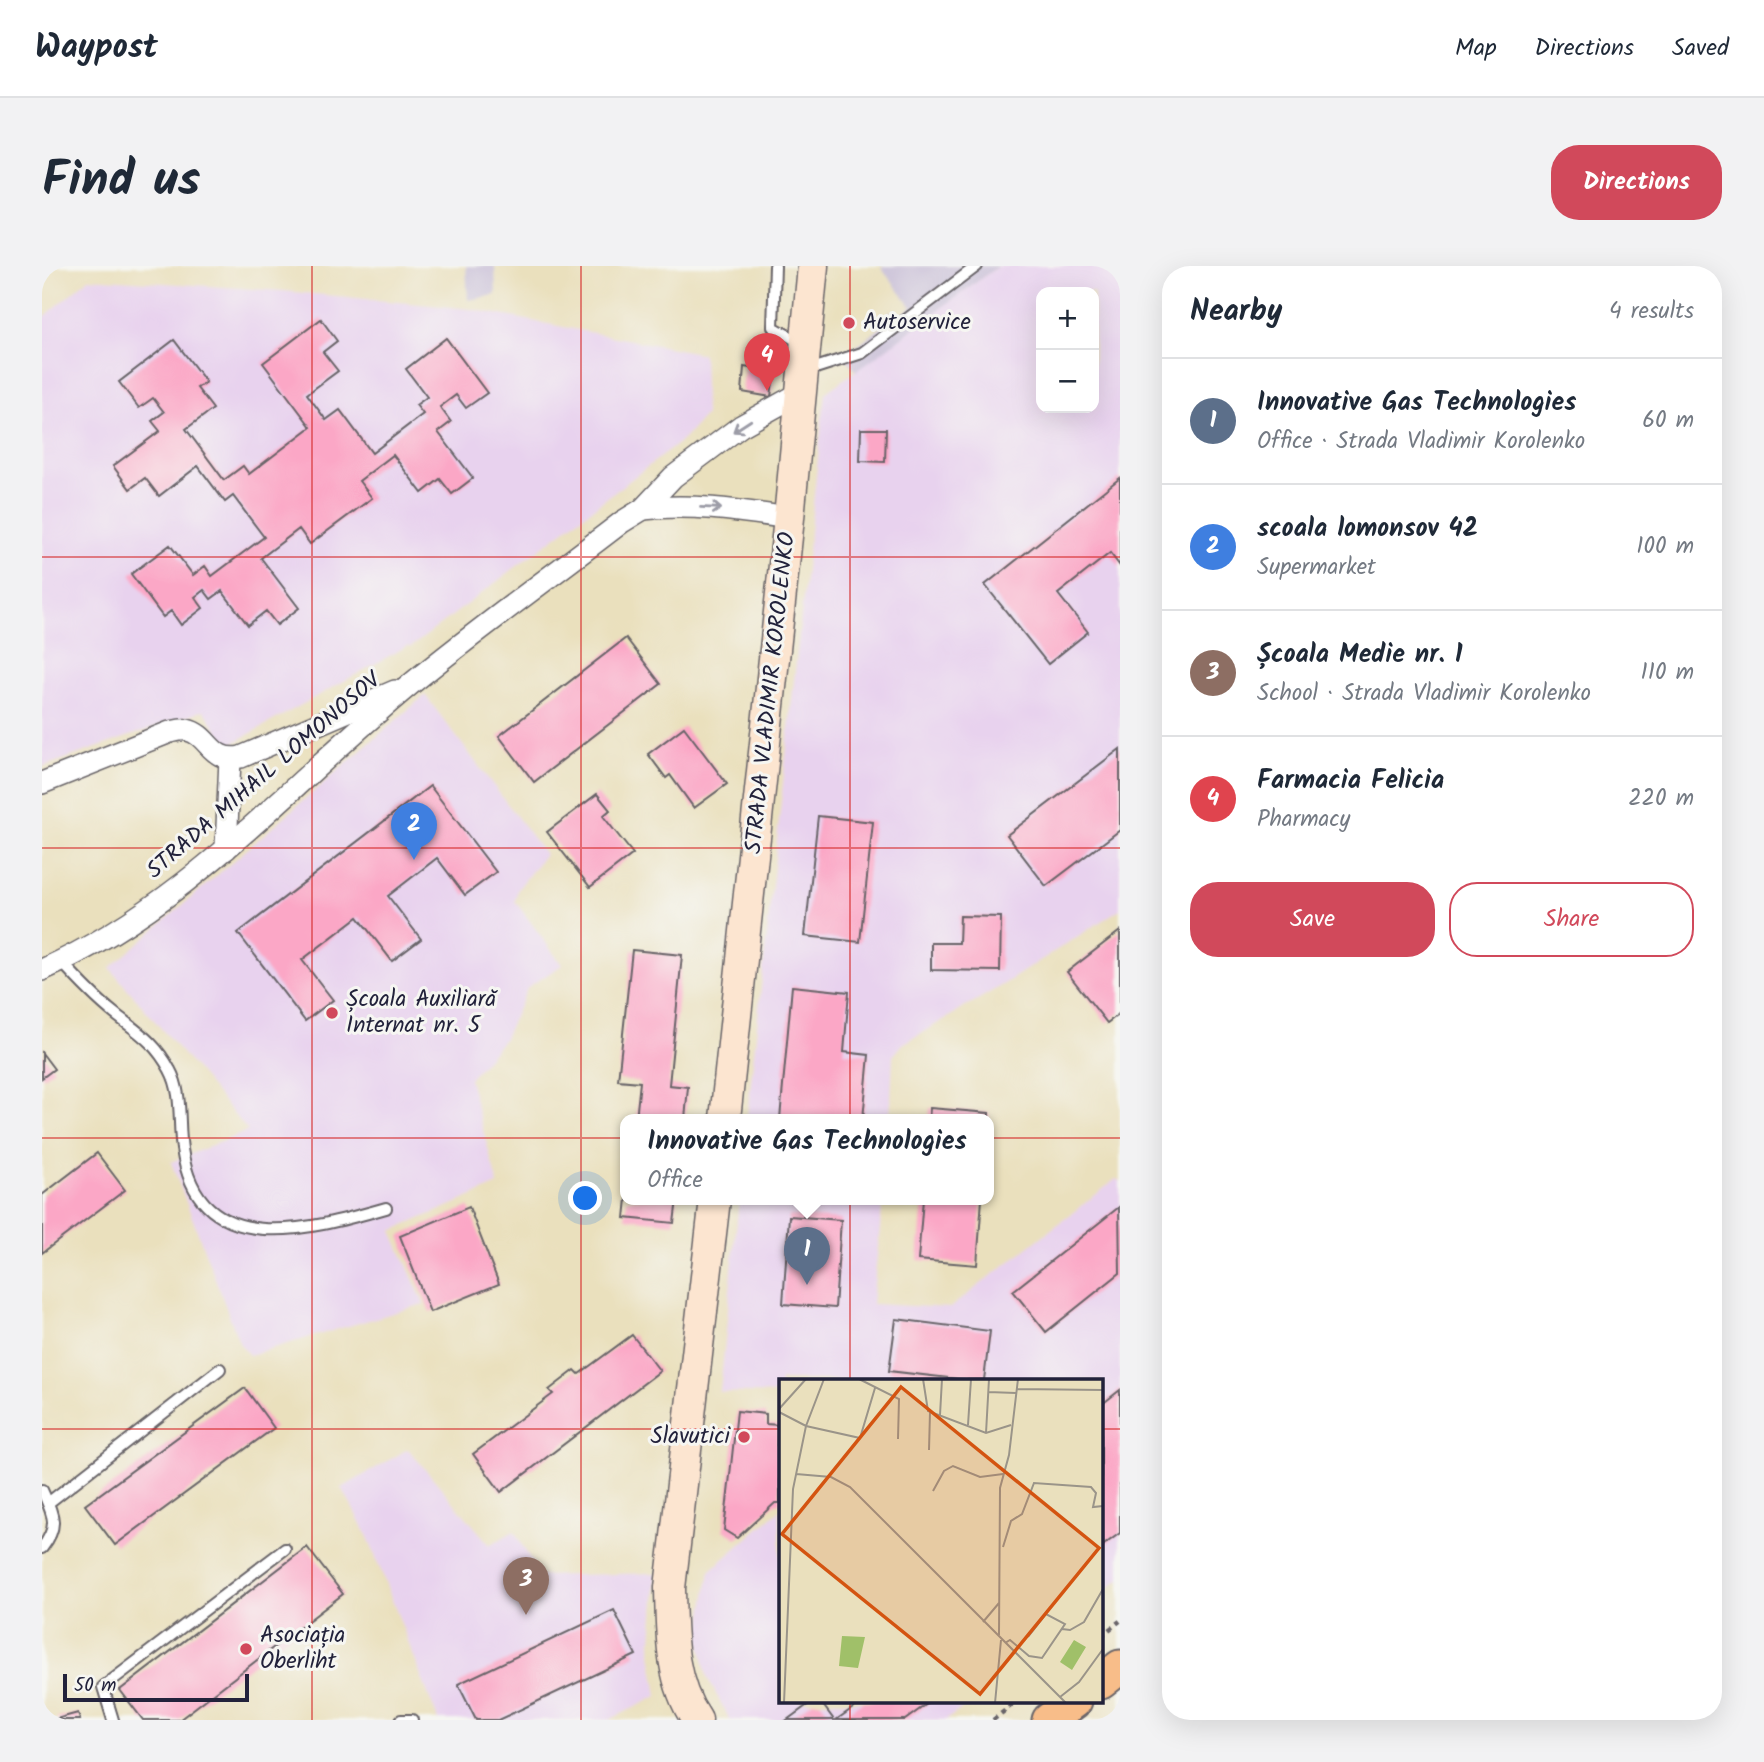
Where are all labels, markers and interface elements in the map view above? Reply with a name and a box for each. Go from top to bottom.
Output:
text: Waypost [35,22,158,75]
text: Map [1455,29,1497,68]
text: Directions [1535,29,1634,68]
text: Saved [1672,29,1729,68]
text: Find us [42,143,200,221]
button: Directions [1551,145,1722,220]
map controls [1036,287,1099,413]
button: + [1036,287,1099,350]
text: Nearby [1190,288,1282,336]
text: 4 results [1609,294,1694,330]
place label: Autoservice [863,305,971,341]
marker: Autoservice [841,315,857,331]
pin: 4 [744,333,790,391]
button: − [1036,350,1099,413]
text: Innovative Gas Technologies [1257,382,1576,424]
text: 1 [1210,403,1216,439]
text: 60 m [1642,403,1694,439]
one-way arrow [733,419,753,433]
text: Office · Strada Vladimir Korolenko [1257,424,1585,460]
one-way arrow [699,502,722,515]
text: scoala lomonsov 42 [1257,508,1478,550]
text: 2 [1206,529,1220,565]
text: 100 m [1636,529,1694,565]
street label: STRADA VLADIMIR KOROLENKO [736,530,806,856]
text: Supermarket [1257,550,1376,586]
text: Școala Medie nr. 1 [1257,634,1463,676]
text: 3 [1207,655,1219,691]
text: 110 m [1641,655,1694,691]
street label: STRADA MIHAIL LOMONOSOV [139,663,391,888]
text: School · Strada Vladimir Korolenko [1257,676,1591,712]
text: Farmacia Felicia [1257,760,1444,802]
text: 4 [1207,781,1219,817]
text: 220 m [1628,781,1694,817]
pin: 2 [391,802,437,860]
text: Pharmacy [1257,802,1350,838]
button: Save [1190,882,1435,957]
button: Share [1449,882,1694,957]
place label: Școala Auxiliară Internat nr. 5 [346,982,498,1044]
marker: Școala Auxiliară Internat nr. 5 [324,1005,340,1021]
popup [620,1114,994,1205]
text: Innovative Gas Technologies [647,1121,967,1163]
text: Office [647,1163,703,1199]
your location [568,1181,602,1215]
pin: 1 [784,1227,830,1285]
inset map [779,1379,1102,1702]
place label: Slavutici [651,1419,732,1455]
marker: Slavutici [736,1429,752,1445]
pin: 3 [503,1557,549,1615]
place label: Asociația Oberliht [260,1618,345,1680]
marker: Asociația Oberliht [238,1641,254,1657]
scale bar [63,1671,248,1703]
text: 50 m [74,1671,116,1701]

